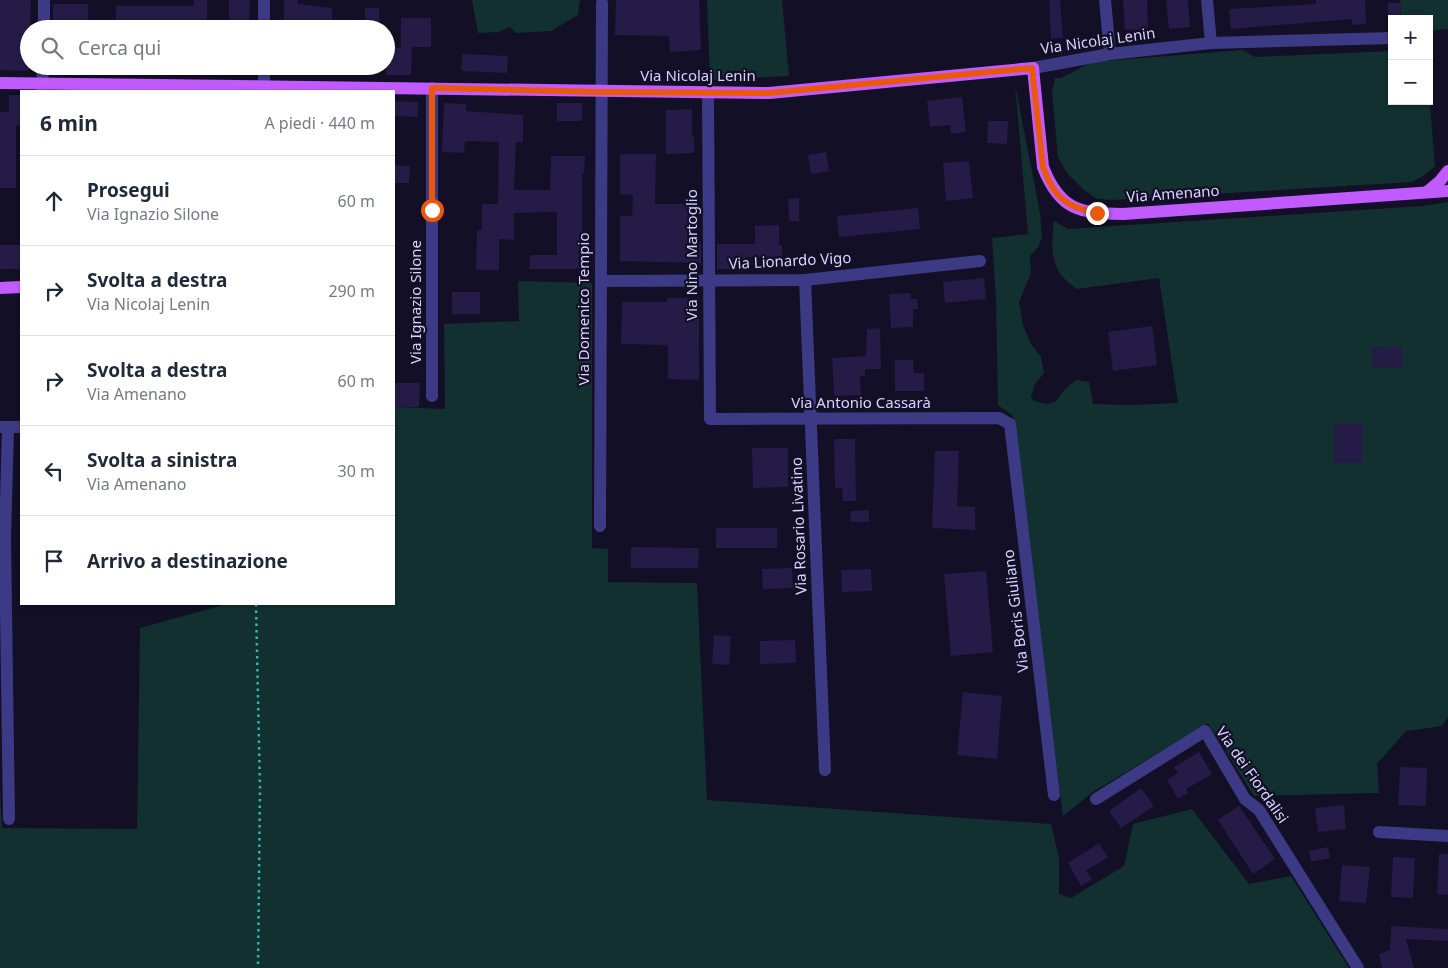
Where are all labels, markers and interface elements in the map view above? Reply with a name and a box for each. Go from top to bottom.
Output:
map controls [1388,15,1433,105]
button: + [1388,15,1433,60]
search box [20,20,395,75]
street label: Via Nicolaj Lenin [1039,22,1156,58]
icon: search [38,34,66,62]
text: Cerca qui [78,35,161,61]
button: − [1388,60,1433,105]
street label: Via Nicolaj Lenin [640,65,756,85]
text: 6 min [40,109,98,137]
text: A piedi · 440 m [264,112,375,134]
text: Prosegui [87,177,170,203]
street label: Via Amenano [1126,180,1220,206]
icon: ahead [40,187,68,215]
street label: Via Nino Martoglio [681,189,701,321]
text: 60 m [338,190,375,212]
route start [421,199,444,222]
route end [1086,202,1109,225]
text: Via Ignazio Silone [87,203,219,225]
street label: Via Domenico Tempio [573,233,593,385]
street label: Via Ignazio Silone [405,240,425,364]
street label: Via Lionardo Vigo [728,247,852,273]
text: Svolta a destra [87,267,227,293]
icon: right [40,277,68,305]
text: 290 m [328,280,375,302]
text: Via Nicolaj Lenin [87,293,210,315]
text: Svolta a destra [87,357,227,383]
icon: right [40,367,68,395]
text: 60 m [338,370,375,392]
text: Via Amenano [87,383,187,405]
street label: Via Antonio Cassarà [791,392,931,412]
text: Svolta a sinistra [87,447,237,473]
icon: left [40,457,68,485]
street label: Via Rosario Livatino [786,457,810,595]
text: 30 m [338,460,375,482]
text: Via Amenano [87,473,187,495]
icon: arrive [40,547,68,575]
text: Arrivo a destinazione [87,548,288,574]
street label: Via Boris Giuliano [998,548,1032,674]
street label: Via dei Fiordalisi [1212,722,1294,827]

